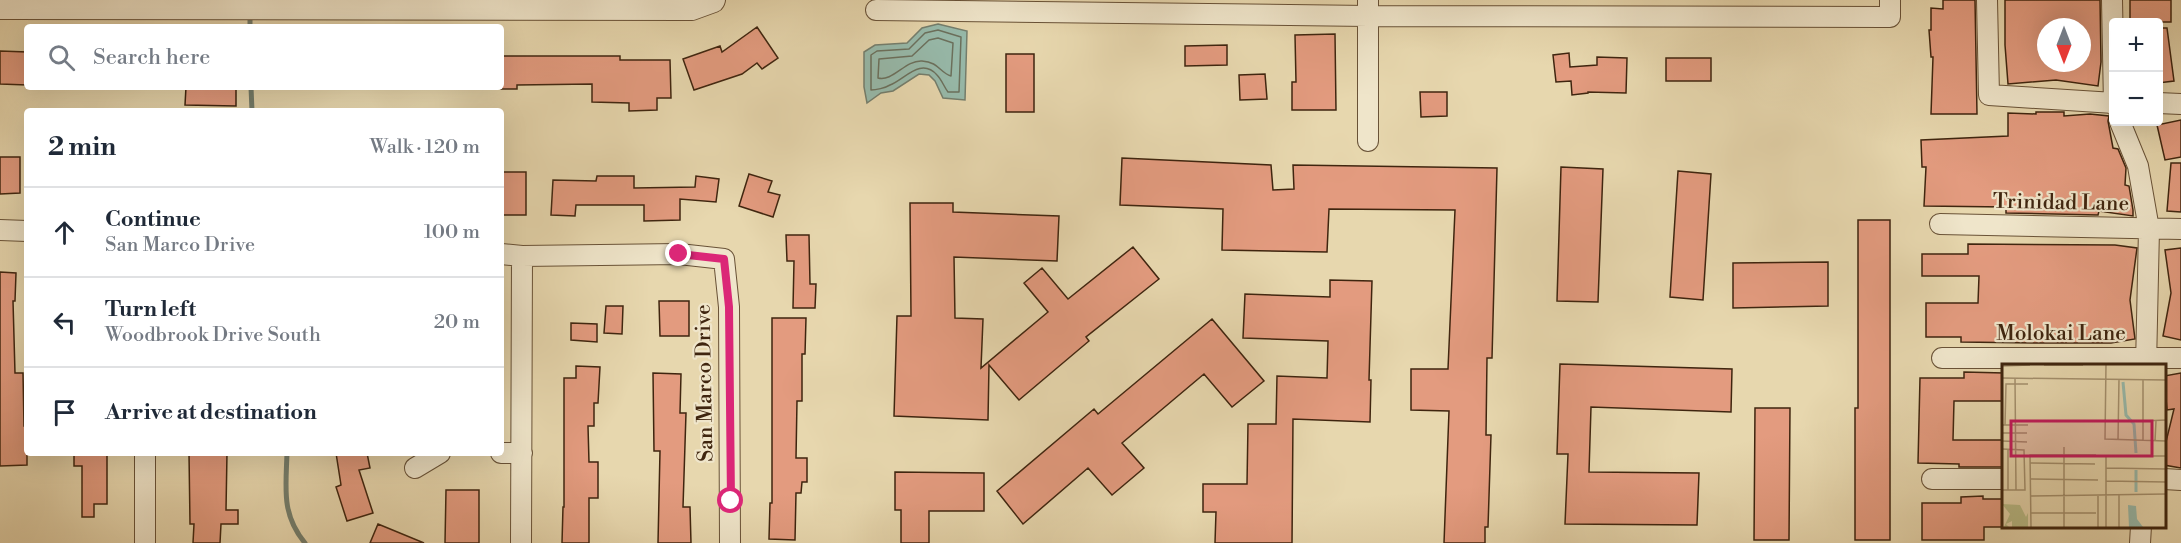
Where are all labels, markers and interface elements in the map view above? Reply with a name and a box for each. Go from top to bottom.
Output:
north arrow [2037,18,2091,72]
map controls [2109,18,2163,126]
button: + [2109,18,2163,72]
search box [24,24,504,90]
icon: search [45,41,78,74]
text: Search here [93,44,210,71]
button: − [2109,72,2163,126]
text: 2 min [48,131,116,163]
text: Walk · 120 m [370,135,480,160]
street label: Trinidad Lane [1993,189,2129,217]
text: Continue [105,206,201,233]
icon: ahead [48,216,81,249]
text: 100 m [424,220,480,245]
text: San Marco Drive [105,233,255,258]
route end [665,240,691,266]
text: Turn left [105,296,196,323]
street label: San Marco Drive [691,304,719,462]
icon: left [48,306,81,339]
text: 20 m [434,310,480,335]
street label: Molokai Lane [1996,321,2126,347]
text: Woodbrook Drive South [105,323,321,348]
inset map [2002,364,2166,528]
icon: arrive [48,396,81,429]
text: Arrive at destination [105,399,317,426]
route start [717,487,743,513]

